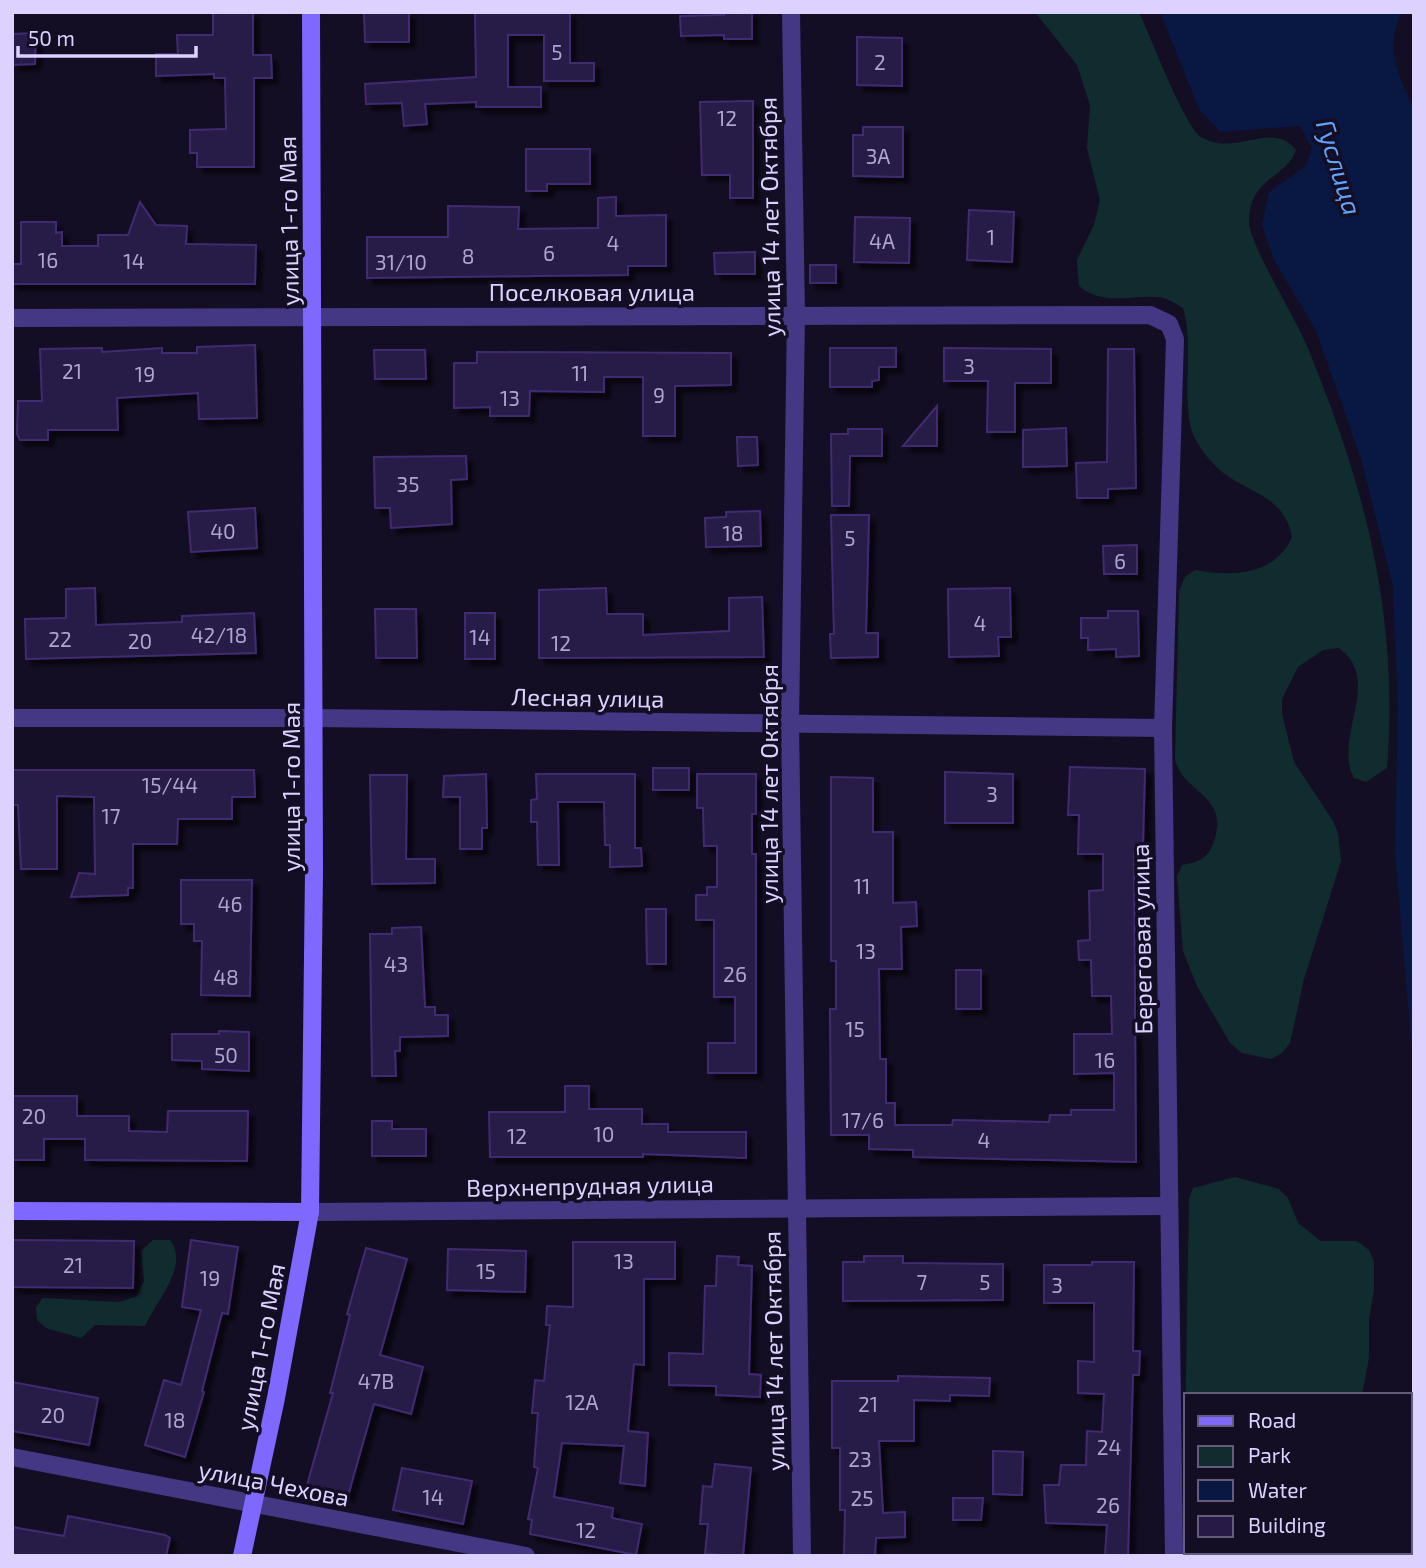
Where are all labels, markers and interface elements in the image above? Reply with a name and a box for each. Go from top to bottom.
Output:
scale bar [18,14,196,58]
text: 50 m [28,25,75,50]
house number: 5 [551,39,563,64]
house number: 2 [874,49,886,74]
street label: улица 14 лет Октября [752,97,787,337]
house number: 12 [717,105,737,130]
water label: Гуслица [1311,116,1369,218]
street label: улица 1-го Мая [272,136,305,306]
house number: 3А [866,143,890,168]
house number: 1 [987,224,995,249]
house number: 4А [869,228,895,253]
house number: 4 [607,230,619,255]
house number: 6 [543,240,555,265]
house number: 8 [462,243,474,268]
house number: 16 [38,247,58,272]
house number: 14 [123,248,145,273]
house number: 31/10 [375,249,427,274]
street label: Поселковая улица [489,277,695,307]
house number: 3 [963,353,975,378]
house number: 21 [62,358,82,383]
house number: 11 [572,360,588,385]
house number: 19 [135,361,155,386]
house number: 9 [653,382,665,407]
house number: 13 [500,385,520,410]
house number: 35 [397,471,419,496]
house number: 40 [210,518,236,543]
house number: 18 [722,520,744,545]
house number: 5 [844,525,856,550]
house number: 6 [1114,548,1126,573]
house number: 4 [974,610,986,635]
house number: 42/18 [191,622,247,647]
house number: 14 [469,624,491,649]
house number: 22 [48,626,72,651]
house number: 20 [128,628,152,653]
house number: 12 [551,630,571,655]
street label: улица 14 лет Октября [754,664,784,904]
street label: Лесная улица [511,681,665,714]
street label: улица 1-го Мая [276,702,306,872]
house number: 15/44 [142,772,198,797]
house number: 3 [986,781,998,806]
house number: 17 [101,803,121,828]
street label: Береговая улица [1125,843,1158,1035]
house number: 11 [854,873,870,898]
house number: 46 [218,891,242,916]
house number: 13 [856,938,876,963]
house number: 43 [384,951,408,976]
house number: 26 [723,961,747,986]
house number: 48 [213,964,239,989]
house number: 15 [845,1016,865,1041]
house number: 50 [214,1042,238,1067]
house number: 16 [1095,1047,1115,1072]
house number: 20 [22,1103,46,1128]
house number: 17/6 [842,1107,884,1132]
house number: 10 [593,1121,615,1146]
house number: 12 [507,1123,527,1148]
house number: 4 [978,1127,990,1152]
street label: Верхнепрудная улица [466,1168,714,1203]
street label: улица 14 лет Октября [756,1231,791,1471]
house number: 13 [614,1248,634,1273]
house number: 21 [63,1252,83,1277]
house number: 15 [476,1258,496,1283]
street label: улица 1-го Мая [230,1261,291,1433]
house number: 19 [200,1265,220,1290]
house number: 7 [917,1269,928,1294]
house number: 5 [979,1269,991,1294]
house number: 3 [1051,1272,1063,1297]
house number: 47В [358,1368,394,1393]
house number: 12А [565,1389,599,1414]
house number: 21 [858,1391,878,1416]
legend [1184,1393,1412,1554]
house number: 20 [41,1402,65,1427]
house number: 18 [164,1407,186,1432]
text: Road [1248,1407,1296,1432]
house number: 24 [1097,1434,1121,1459]
text: Park [1248,1442,1291,1467]
house number: 23 [848,1446,872,1471]
street label: улица Чехова [196,1454,352,1513]
text: Water [1248,1477,1307,1502]
house number: 14 [422,1484,444,1509]
house number: 25 [850,1485,874,1510]
house number: 26 [1096,1492,1120,1517]
text: Building [1248,1512,1326,1537]
house number: 12 [576,1517,596,1542]

